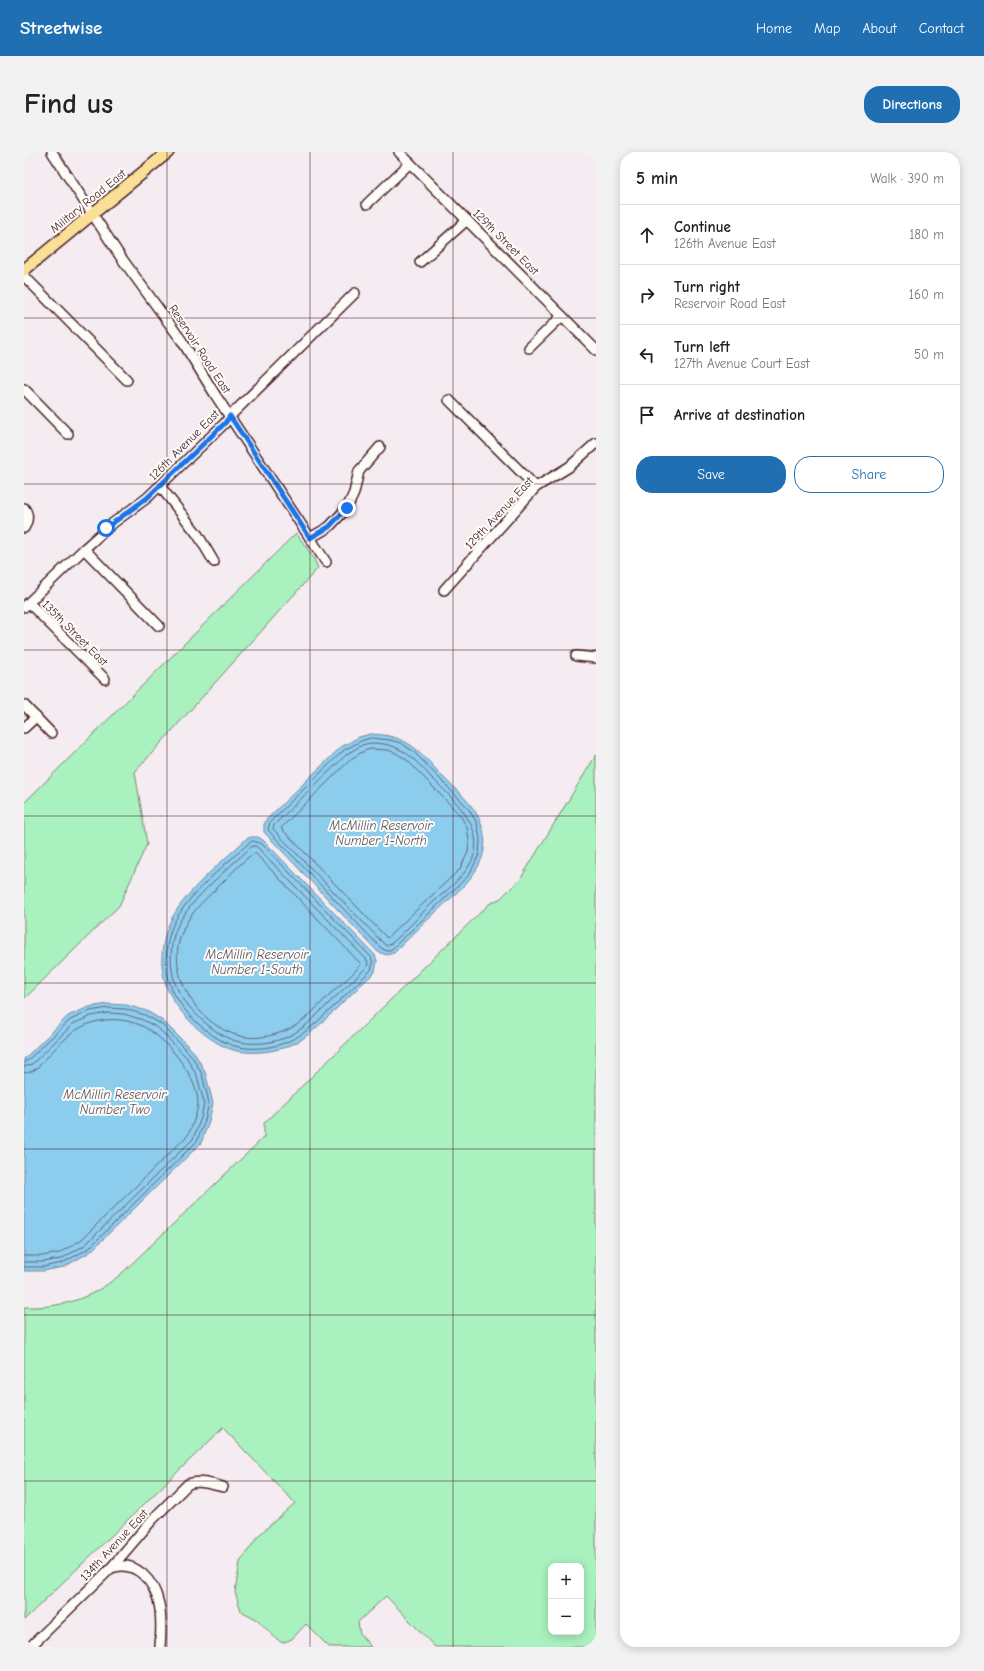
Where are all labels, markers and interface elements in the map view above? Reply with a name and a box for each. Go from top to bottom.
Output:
text: Streetwise [20,17,102,39]
text: Home [756,20,792,37]
text: Map [814,20,840,37]
text: About [862,20,897,37]
text: Contact [919,20,964,37]
button: Directions [864,86,960,123]
text: Find us [24,88,113,120]
street label: Military Road East [47,166,129,236]
text: 5 min [636,169,678,188]
text: Walk · 390 m [870,171,944,186]
street label: 129th Street East [470,206,542,278]
text: Continue [674,218,731,236]
icon: ahead [636,224,658,246]
text: 180 m [909,227,944,242]
text: 126th Avenue East [674,236,776,251]
text: Turn right [674,278,740,296]
icon: right [636,284,658,306]
text: 160 m [909,287,944,302]
text: Reservoir Road East [674,296,786,311]
street label: Reservoir Road East [166,302,234,397]
text: Turn left [674,338,730,356]
icon: left [636,344,658,366]
text: 50 m [914,347,944,362]
text: 127th Avenue Court East [674,356,809,371]
icon: arrive [636,404,658,426]
street label: 126th Avenue East [146,406,223,483]
text: Arrive at destination [674,406,805,424]
button: Save [636,456,786,493]
button: Share [794,456,944,493]
street label: 129th Avenue East [462,474,536,552]
route end [338,499,356,517]
route start [97,519,115,537]
street label: 135th Street East [39,597,111,669]
water label: McMillin Reservoir Number 1-North [328,818,433,848]
water label: McMillin Reservoir Number 1-South [204,947,309,977]
water label: McMillin Reservoir Number Two [62,1087,167,1117]
street label: 134th Avenue East [77,1506,151,1584]
map controls [548,1563,584,1635]
button: + [548,1563,584,1599]
button: − [548,1599,584,1635]

